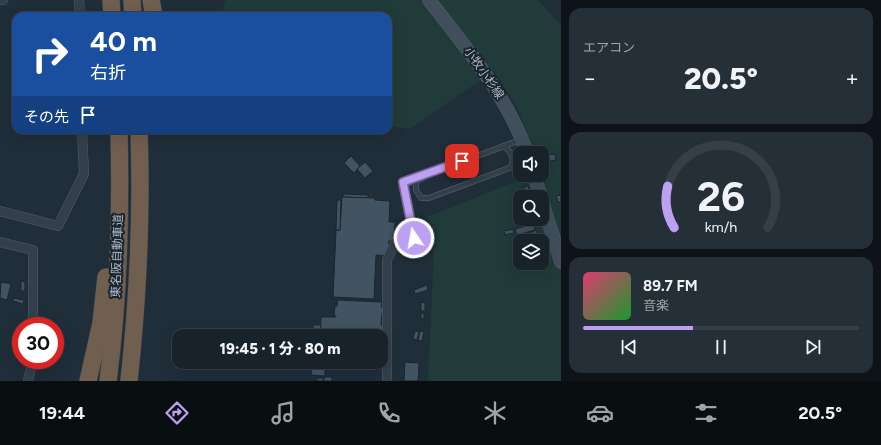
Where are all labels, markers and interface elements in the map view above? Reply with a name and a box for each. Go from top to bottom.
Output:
text: 40 m [90,24,157,58]
icon: right [24,28,76,80]
text: エアコン [583,40,635,55]
street label: 小牧小杉線 [461,44,507,102]
text: 20.5° [684,60,758,97]
text: 右折 [90,62,126,84]
text: − [583,65,597,92]
text: + [845,65,859,92]
icon: arrive [77,104,99,126]
text: その先 [24,108,69,126]
pin [445,144,479,178]
map controls [513,146,549,270]
button: sound [513,146,549,182]
icon: arrive [451,150,473,172]
text: 26 [697,171,745,221]
button: search [513,190,549,226]
street label: 東名阪自動車道 [109,214,125,298]
position arrow [393,217,435,259]
text: km/h [705,218,737,236]
button: layers [513,234,549,270]
text: 89.7 FM [643,277,698,295]
text: 音楽 [643,298,669,313]
speed limit sign: 30 [12,317,64,369]
icon: previous [618,336,640,358]
icon: pause [710,336,732,358]
icon: next [802,336,824,358]
text: 19:45 · 1 分 · 80 m [220,340,340,358]
icon: directions [163,399,191,427]
icon: music [269,399,297,427]
icon: phone [375,399,403,427]
icon: climate [481,399,509,427]
icon: car [586,399,614,427]
icon: filters [692,399,720,427]
text: 19:44 [39,402,85,424]
text: 20.5° [798,402,842,424]

